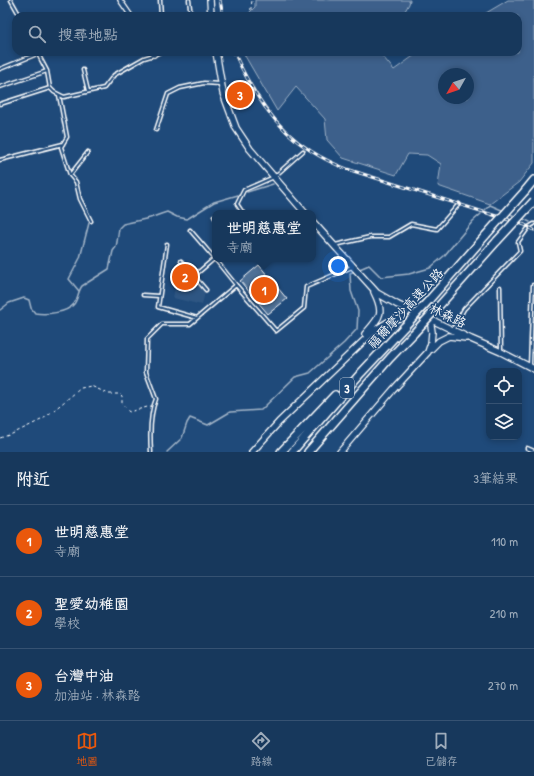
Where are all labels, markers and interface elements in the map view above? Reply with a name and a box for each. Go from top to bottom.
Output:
search box [12,12,522,56]
icon: search [26,23,48,45]
text: 搜尋地點 [58,24,118,45]
north arrow [438,68,474,104]
pin: 3 [227,80,253,110]
popup [212,210,316,262]
text: 世明慈惠堂 [226,217,302,238]
text: 寺廟 [226,238,253,256]
your location [328,256,348,276]
pin: 2 [172,262,198,292]
street label: 福爾摩沙高速公路 [363,264,447,352]
pin: 1 [251,275,277,305]
street label: 林森路 [427,298,469,332]
map controls [486,368,522,440]
button: locate [486,368,522,404]
road number: 3 [340,378,354,398]
button: layers [486,404,522,440]
text: 附近 [16,467,50,490]
text: 3筆結果 [473,469,518,487]
text: 世明慈惠堂 [54,521,129,542]
text: 1 [27,532,31,550]
text: 110 m [491,532,518,550]
text: 寺廟 [54,542,80,560]
text: 聖愛幼稚園 [54,593,129,614]
text: 2 [26,604,32,622]
text: 210 m [490,604,518,622]
text: 學校 [54,614,80,632]
text: 台灣中油 [54,665,114,686]
text: 3 [26,676,32,694]
text: 270 m [488,676,518,694]
text: 加油站 · 林森路 [54,686,141,704]
tab: 地圖 [76,730,98,768]
tab: 路線 [250,730,272,768]
tab: 已儲存 [425,730,458,768]

